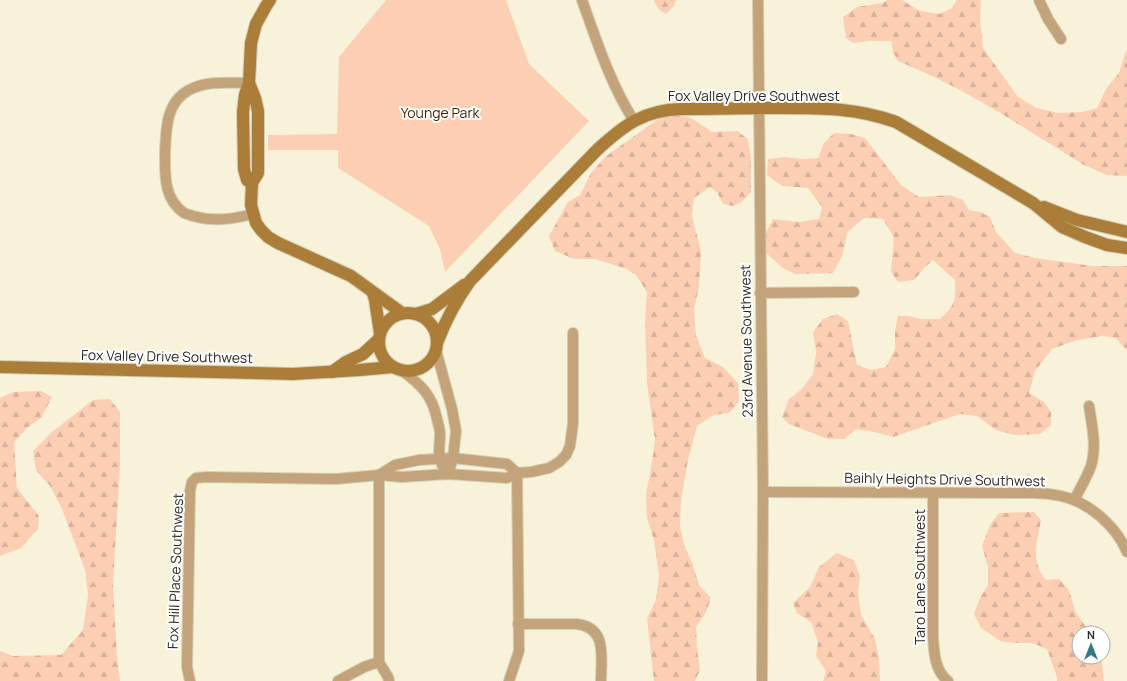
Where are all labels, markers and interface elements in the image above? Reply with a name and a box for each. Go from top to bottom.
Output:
street label: Fox Valley Drive Southwest [668,86,840,105]
park label: Younge Park [401,103,480,122]
street label: 23rd Avenue Southwest [735,264,757,418]
street label: Fox Valley Drive Southwest [81,345,253,367]
street label: Baihly Heights Drive Southwest [844,468,1046,490]
street label: Fox Hill Place Southwest [163,492,187,649]
street label: Taro Lane Southwest [910,509,929,645]
north arrow [1071,625,1111,665]
text: N [1087,627,1095,642]

